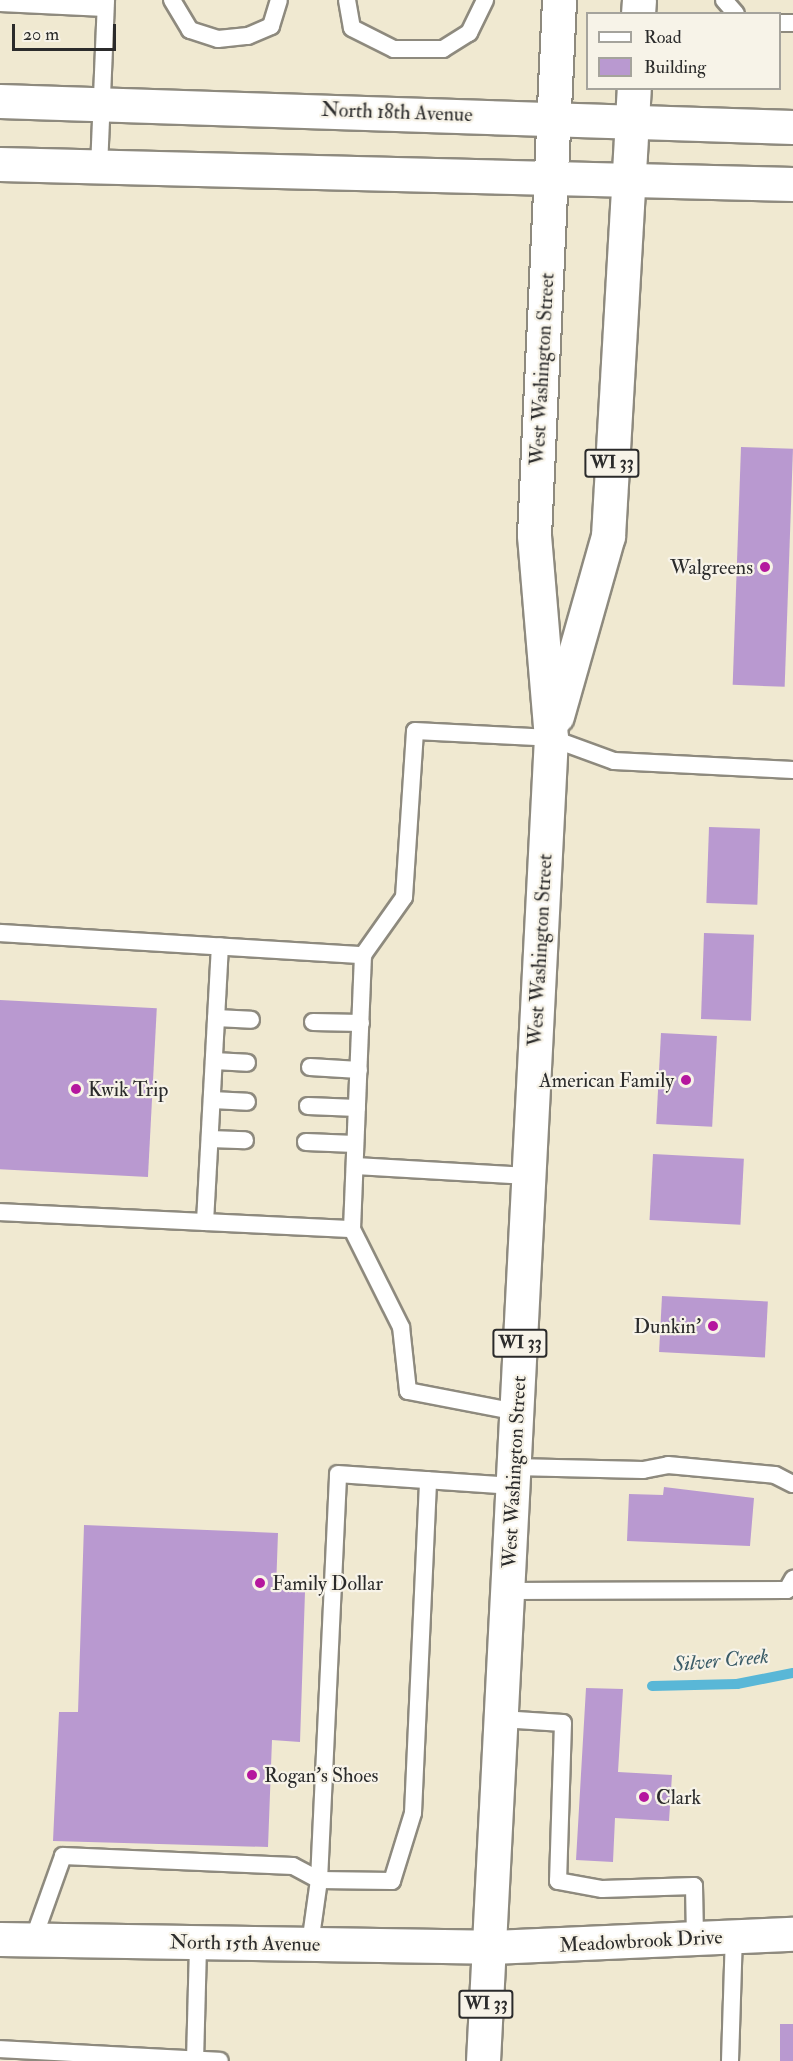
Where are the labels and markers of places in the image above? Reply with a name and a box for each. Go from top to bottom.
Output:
place label: Walgreens [670,555,753,579]
marker: Walgreens [758,560,772,574]
place label: American Family [539,1068,674,1092]
marker: American Family [679,1073,693,1087]
place label: Kwik Trip [88,1077,168,1101]
marker: Kwik Trip [69,1082,83,1096]
place label: Dunkin' [634,1314,701,1338]
marker: Dunkin' [706,1319,720,1333]
place label: Family Dollar [272,1571,383,1595]
marker: Family Dollar [253,1576,267,1590]
place label: Rogan's Shoes [264,1763,378,1787]
marker: Rogan's Shoes [245,1768,259,1782]
place label: Clark [656,1785,701,1809]
marker: Clark [637,1790,651,1804]

